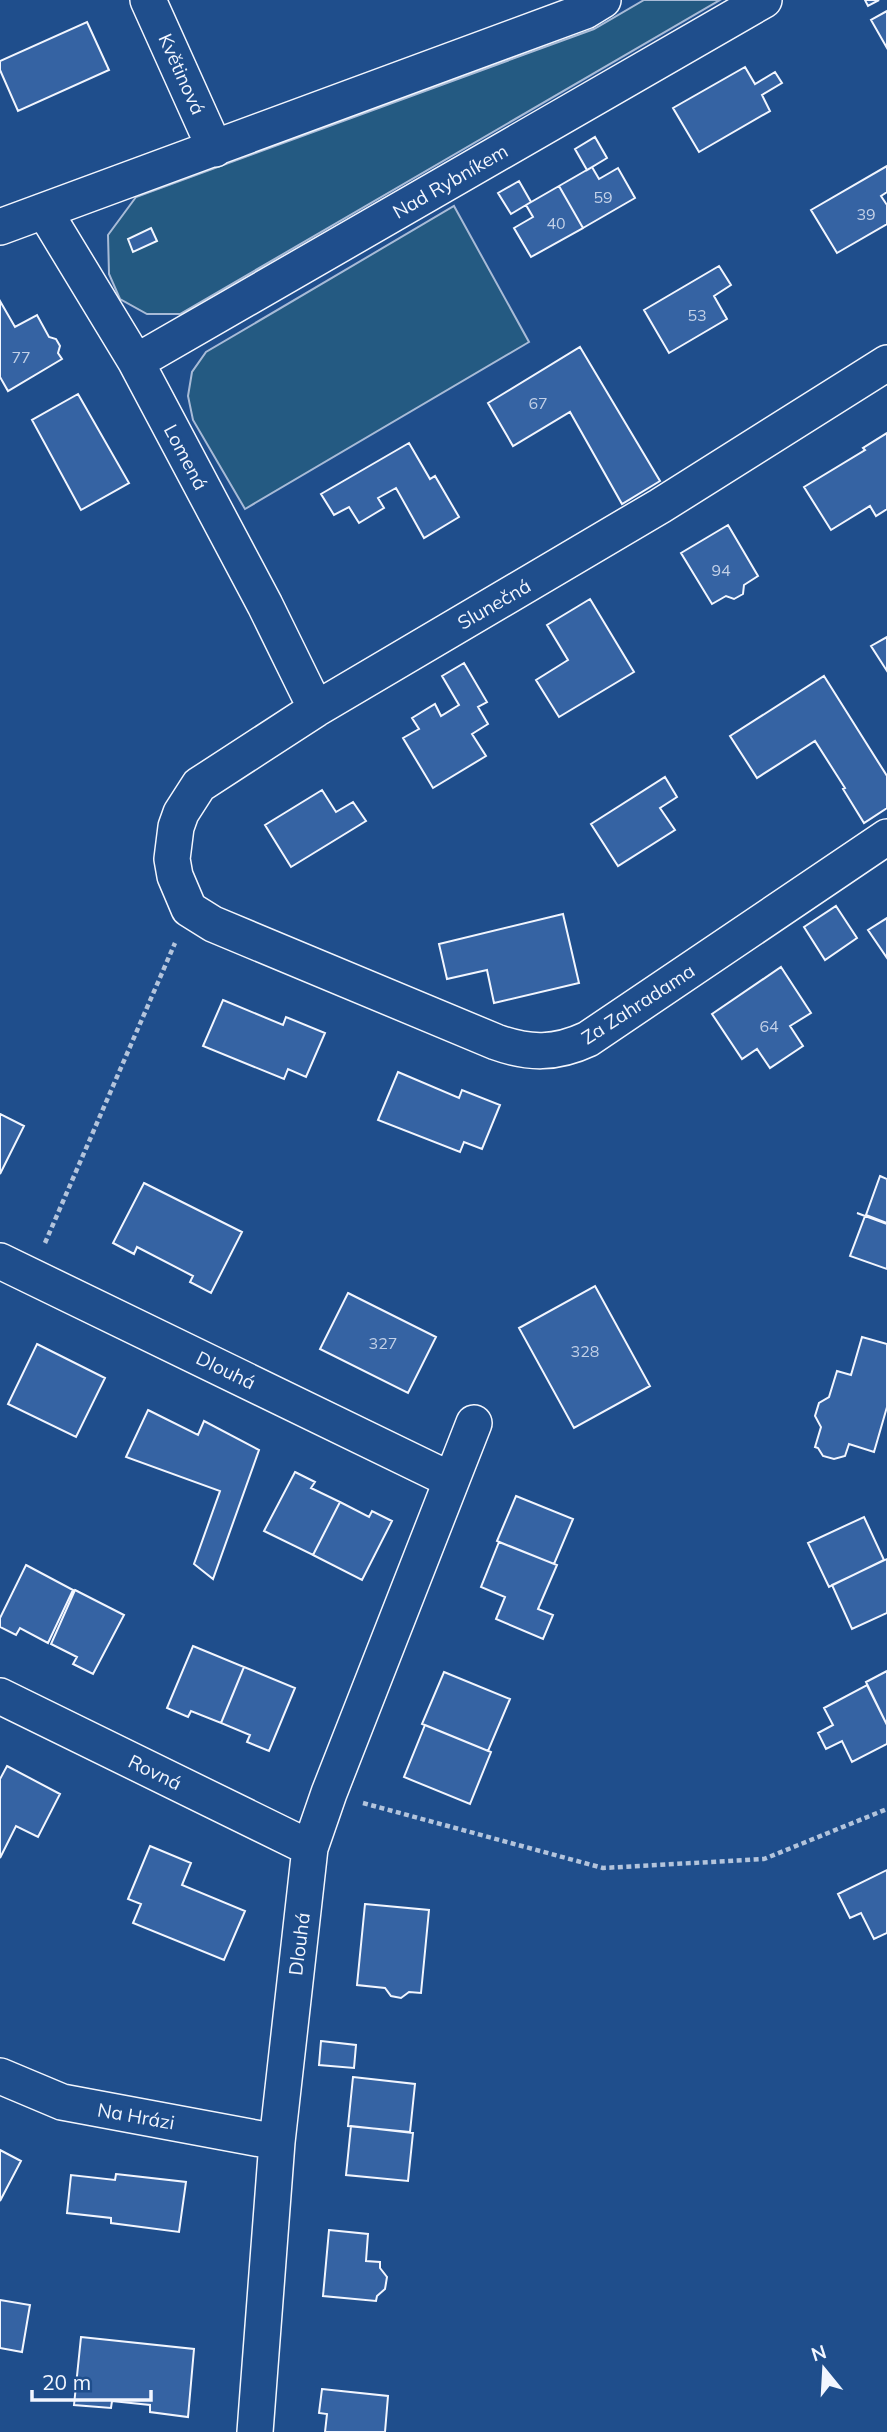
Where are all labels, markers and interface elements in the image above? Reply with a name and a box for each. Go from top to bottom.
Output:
street label: Květinová [153,30,211,118]
street label: Nad Rybníkem [388,138,512,224]
house number: 59 [593,187,613,207]
house number: 39 [856,204,876,224]
house number: 40 [546,213,566,233]
house number: 53 [687,305,707,325]
house number: 77 [11,347,31,367]
house number: 67 [528,393,548,413]
street label: Lomená [159,420,213,494]
house number: 94 [711,560,731,580]
street label: Slunečná [453,573,535,635]
street label: Za Zahradama [577,958,699,1050]
house number: 64 [759,1016,779,1036]
house number: 327 [369,1333,397,1353]
house number: 328 [571,1341,599,1361]
street label: Dlouhá [192,1345,260,1395]
street label: Rovná [124,1749,186,1795]
street label: Dlouhá [283,1911,315,1977]
street label: Na Hrázi [96,2097,176,2135]
north arrow [789,2334,859,2404]
text: N [808,2339,829,2366]
scale bar [32,2358,150,2402]
text: 20 m [42,2369,91,2395]

